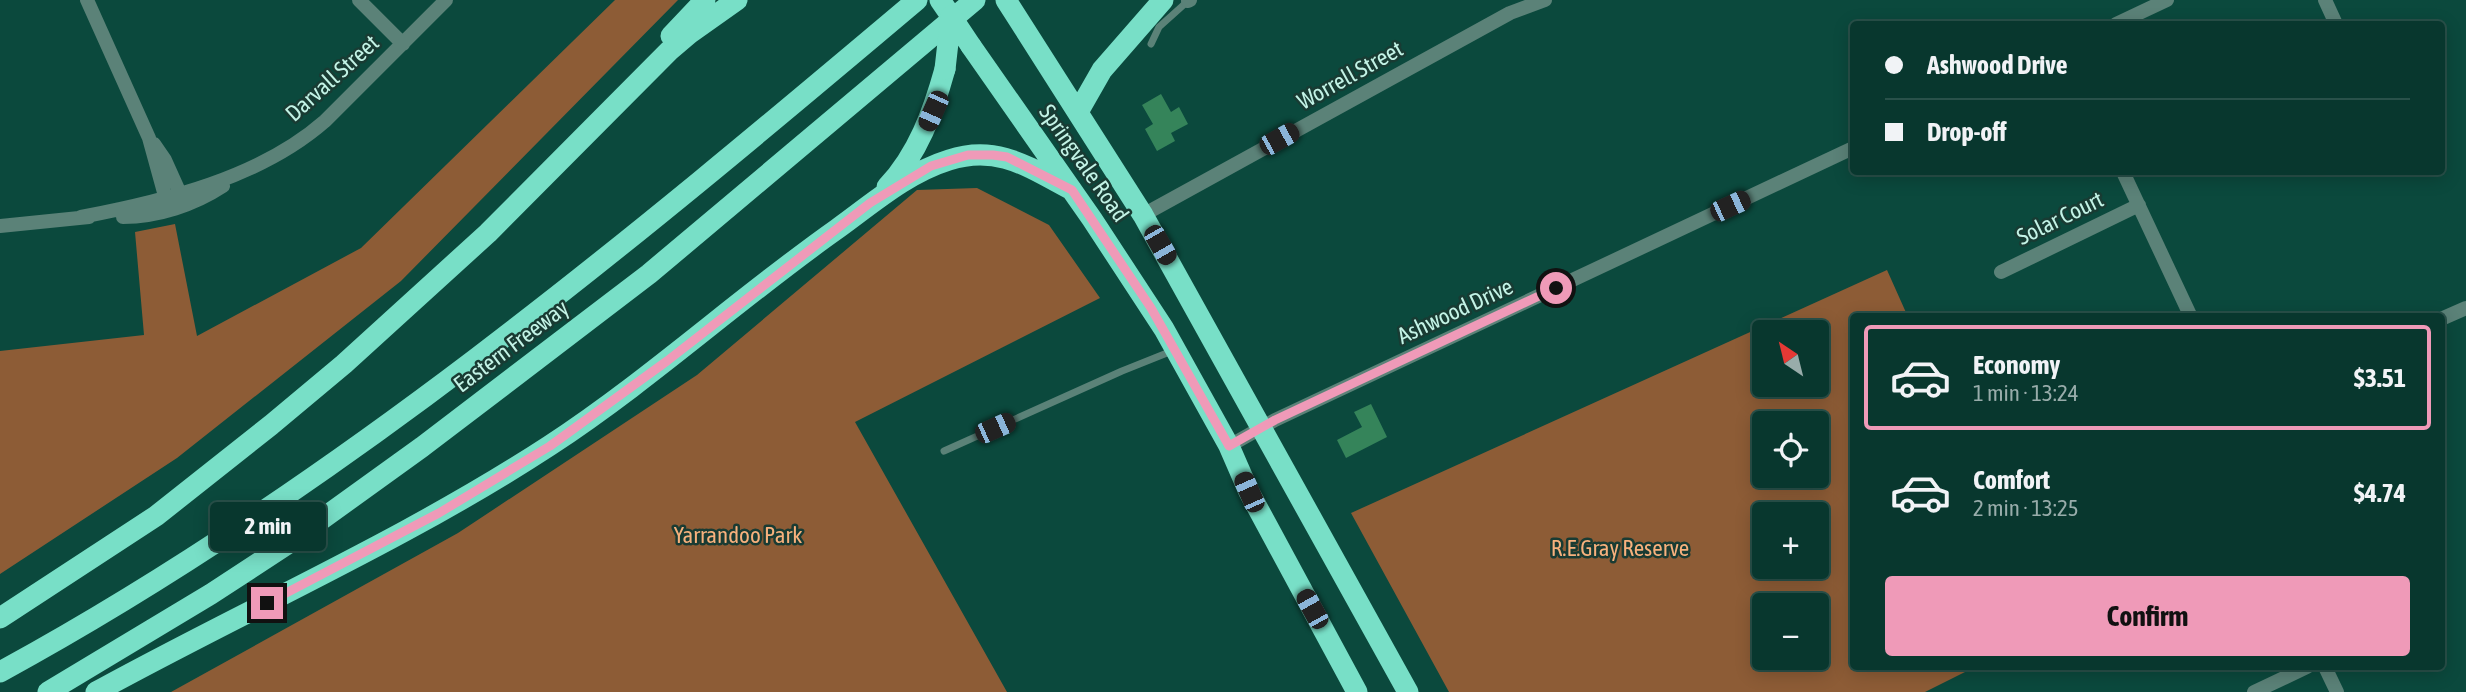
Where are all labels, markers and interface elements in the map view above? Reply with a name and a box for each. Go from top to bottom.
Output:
street label: Darvall Street [280,29,384,127]
street label: Worrell Street [1293,35,1407,115]
text: Ashwood Drive [1927,50,2068,80]
car [915,88,952,134]
street label: Springvale Road [1034,99,1134,227]
text: Drop-off [1927,117,2007,147]
car [1256,120,1303,158]
street label: Solar Court [2013,186,2107,250]
car [1707,188,1754,224]
car [1141,222,1180,268]
route start [1540,272,1572,304]
street label: Ashwood Drive [1393,273,1517,349]
street label: Eastern Freeway [449,295,573,397]
north arrow [1752,320,1829,397]
map controls [1752,320,1829,670]
icon: car [1889,346,1952,409]
text: Economy [1973,350,2060,380]
text: $3.51 [2354,363,2406,393]
text: 1 min · 13:24 [1973,380,2079,406]
car [972,410,1019,446]
button: locate [1752,411,1829,488]
icon: car [1889,461,1952,524]
text: Comfort [1973,465,2050,495]
car [1231,469,1268,515]
text: $4.74 [2354,478,2406,508]
text: 2 min · 13:25 [1973,495,2079,521]
callout: 2 min [209,502,325,550]
button: + [1752,502,1829,579]
text: 2 min [245,513,291,539]
park label: Yarrandoo Park [674,522,802,548]
park label: R.E.Gray Reserve [1551,535,1689,561]
button: Confirm [1885,576,2410,656]
car [1293,586,1332,632]
route end [251,587,283,619]
button: − [1752,593,1829,670]

